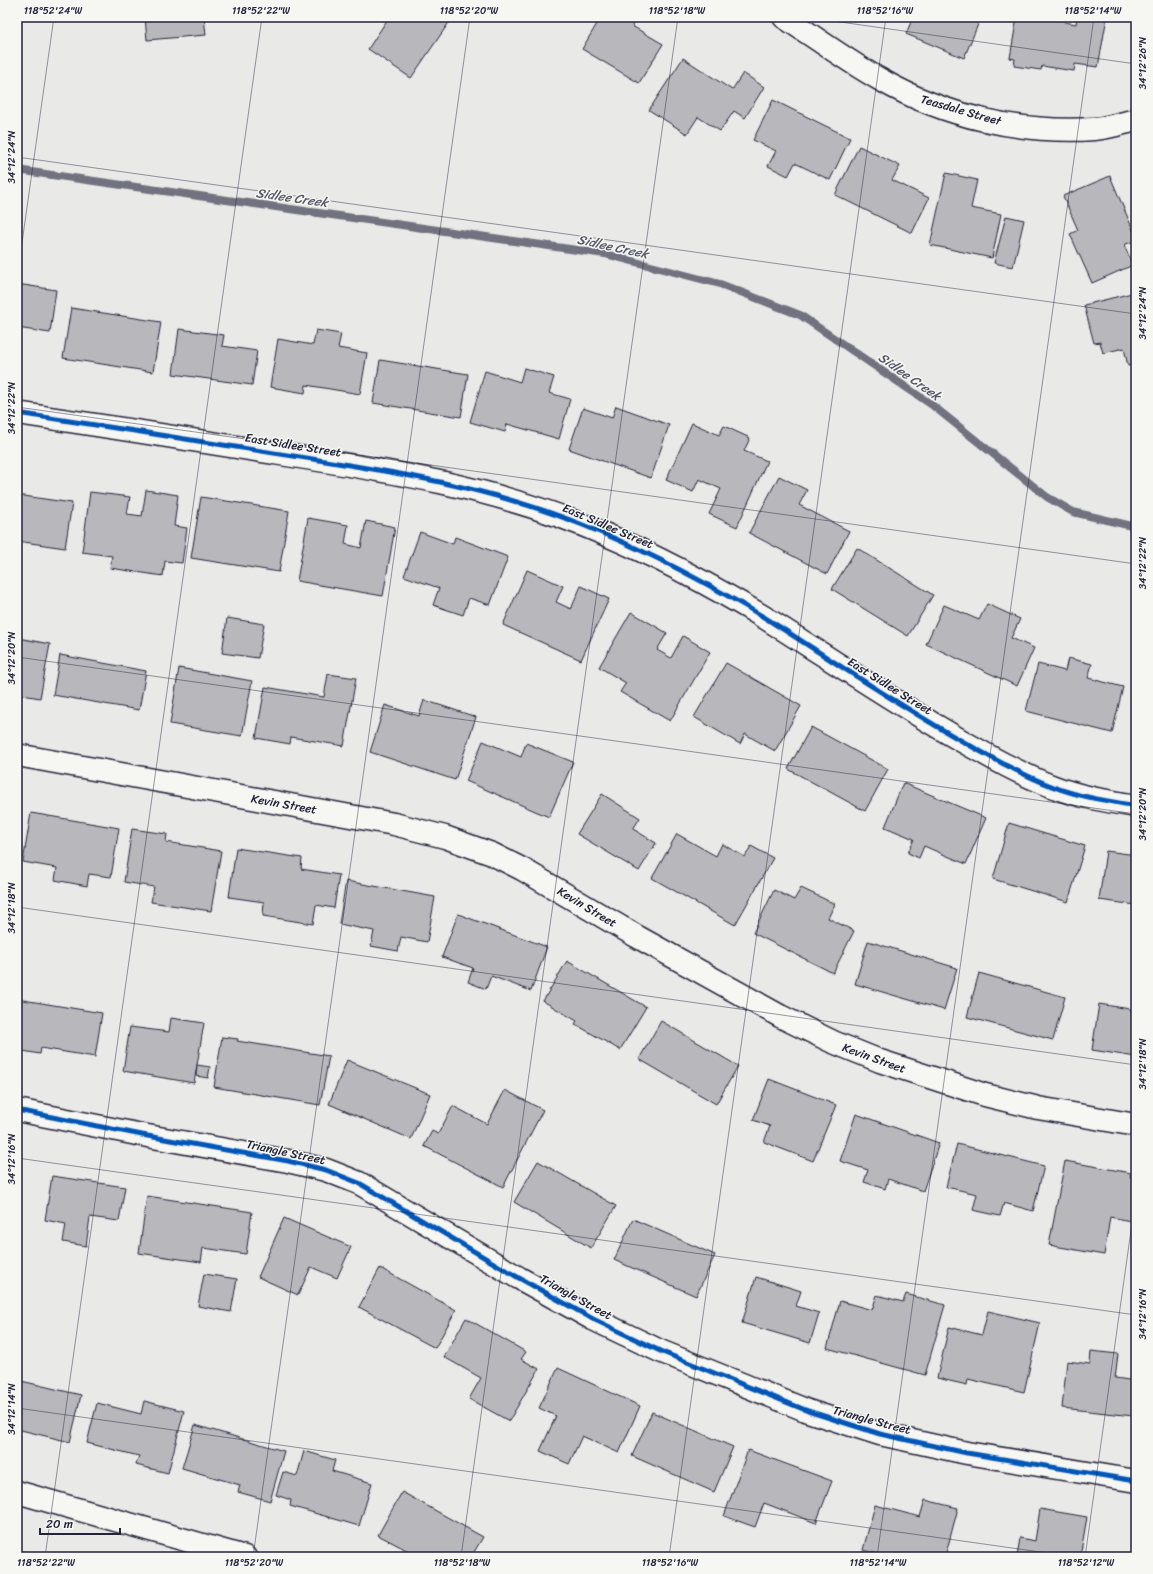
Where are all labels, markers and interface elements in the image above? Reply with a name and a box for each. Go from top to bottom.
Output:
text: 118°52'24"W [24,2,82,20]
text: 118°52'22"W [232,2,290,20]
text: 118°52'20"W [440,2,499,20]
text: 118°52'18"W [649,2,706,20]
text: 118°52'16"W [857,2,913,20]
text: 118°52'14"W [1065,2,1122,20]
text: 34°12'26"N [1134,37,1152,89]
street label: Teasdale Street [918,88,1005,132]
text: 34°12'24"N [3,130,21,183]
water label: Sidlee Creek [255,181,331,214]
water label: Sidlee Creek [575,228,653,266]
text: 34°12'24"N [1134,286,1152,339]
water label: Sidlee Creek [873,346,948,408]
text: 34°12'22"N [3,382,21,434]
street label: East Sidlee Street [243,427,343,463]
street label: East Sidlee Street [559,497,657,555]
text: 34°12'22"N [1134,537,1152,589]
text: 34°12'20"N [3,631,21,684]
street label: East Sidlee Street [843,651,937,721]
street label: Kevin Street [249,787,319,821]
text: 34°12'20"N [1134,787,1152,840]
street label: Kevin Street [553,880,621,934]
text: 34°12'18"N [3,882,21,934]
street label: Kevin Street [839,1036,909,1080]
text: 34°12'18"N [1134,1038,1152,1090]
street label: Triangle Street [245,1133,327,1171]
text: 34°12'16"N [3,1134,21,1184]
street label: Triangle Street [536,1268,616,1326]
text: 34°12'16"N [1134,1289,1152,1339]
text: 34°12'14"N [3,1383,21,1435]
street label: Triangle Street [831,1399,913,1441]
scale bar [40,1510,120,1536]
text: 20 m [46,1513,73,1535]
text: 118°52'22"W [17,1554,75,1572]
text: 118°52'20"W [225,1554,284,1572]
text: 118°52'18"W [434,1554,491,1572]
text: 118°52'16"W [642,1554,698,1572]
text: 118°52'14"W [850,1554,907,1572]
text: 118°52'12"W [1058,1554,1114,1572]

